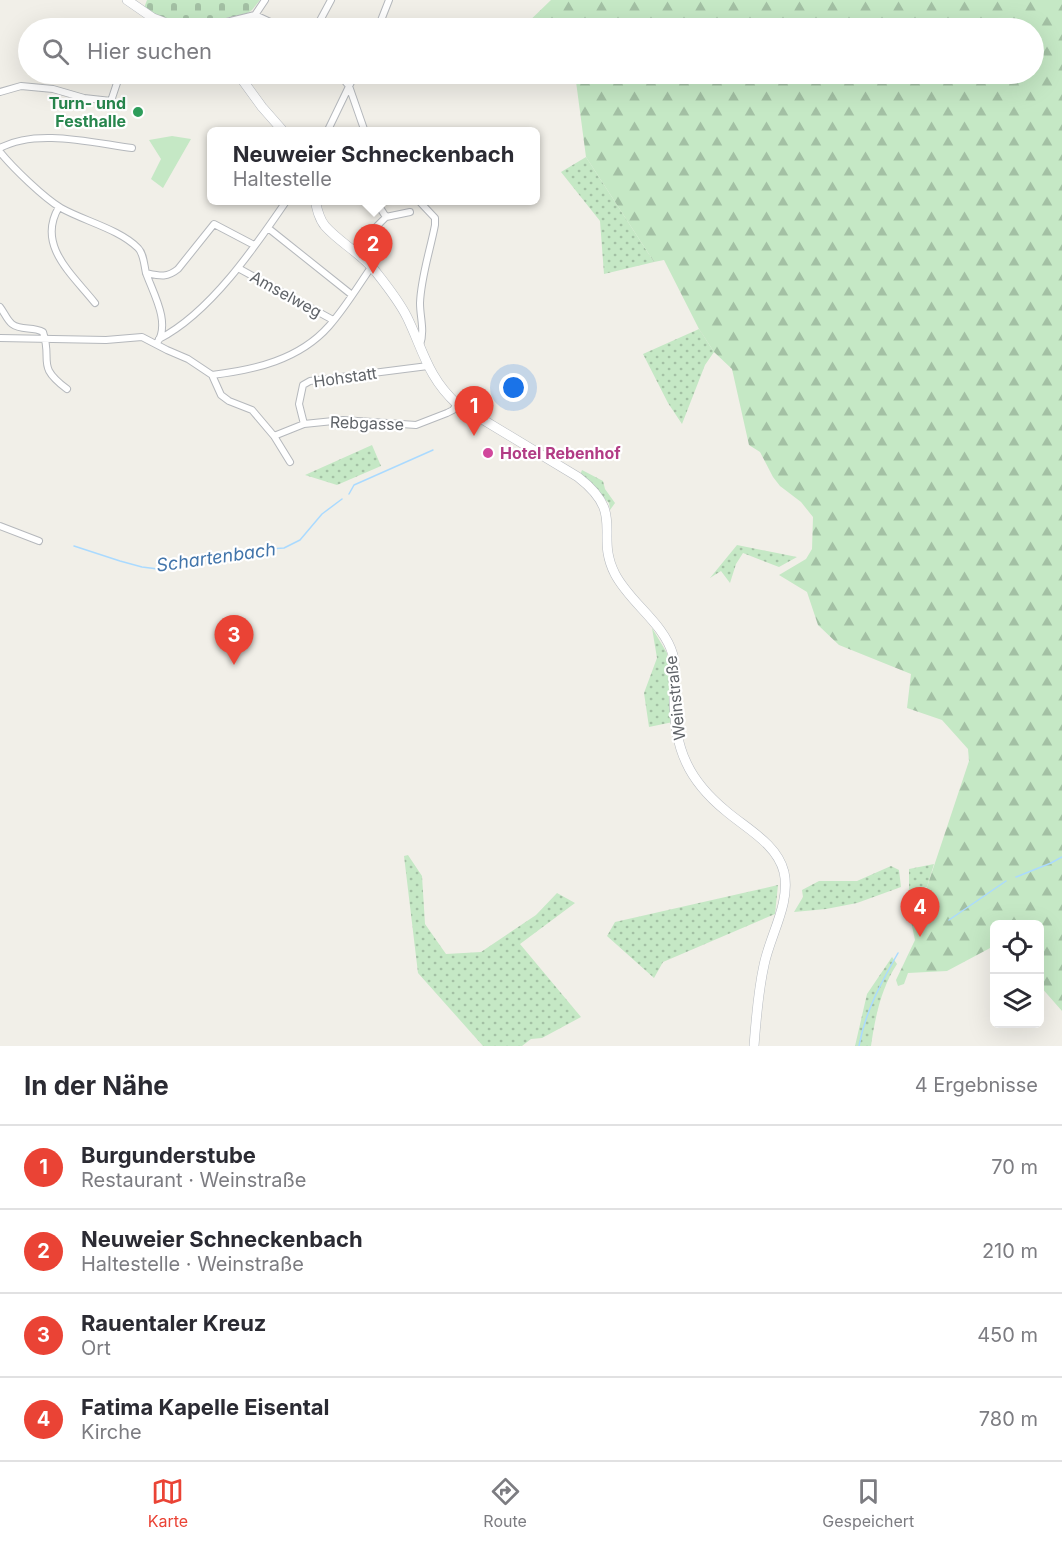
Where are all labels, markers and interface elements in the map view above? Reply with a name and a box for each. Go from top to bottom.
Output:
search box [18,18,1044,84]
icon: search [39,35,72,68]
text: Hier suchen [87,38,212,64]
place label: Turn- und Festhalle [49,93,126,131]
marker: Turn- und Festhalle [131,105,145,119]
popup [207,127,540,205]
text: Neuweier Schneckenbach [233,141,514,167]
text: Haltestelle [233,167,332,191]
pin: 2 [354,224,392,274]
street label: Amselweg [247,266,325,322]
street label: Hohstatt [312,363,378,391]
your location [499,373,528,402]
pin: 1 [454,386,494,436]
street label: Rebgasse [330,412,404,434]
place label: Hotel Rebenhof [500,443,621,463]
marker: Hotel Rebenhof [481,446,495,460]
water label: Schartenbach [155,538,277,576]
pin: 3 [214,616,254,665]
street label: Weinstraße [661,654,689,742]
pin: 4 [900,888,940,937]
map controls [990,920,1044,1028]
button: locate [990,920,1044,974]
button: layers [990,974,1044,1028]
text: In der Nähe [24,1070,169,1101]
text: 4 Ergebnisse [915,1073,1038,1097]
text: Burgunderstube [81,1142,256,1168]
text: 1 [39,1155,48,1179]
text: 70 m [991,1155,1038,1179]
text: Restaurant · Weinstraße [81,1168,306,1192]
text: Neuweier Schneckenbach [81,1226,363,1252]
text: 2 [37,1239,50,1263]
text: 210 m [982,1239,1038,1263]
text: Haltestelle · Weinstraße [81,1252,304,1276]
text: Rauentaler Kreuz [81,1310,266,1336]
text: 3 [37,1323,50,1347]
text: 450 m [977,1323,1038,1347]
text: Ort [81,1336,111,1360]
text: Fatima Kapelle Eisental [81,1394,330,1420]
text: 4 [37,1407,50,1431]
text: 780 m [979,1407,1038,1431]
text: Kirche [81,1420,142,1444]
tab: Karte [148,1475,188,1531]
tab: Route [483,1475,527,1531]
tab: Gespeichert [822,1475,914,1531]

